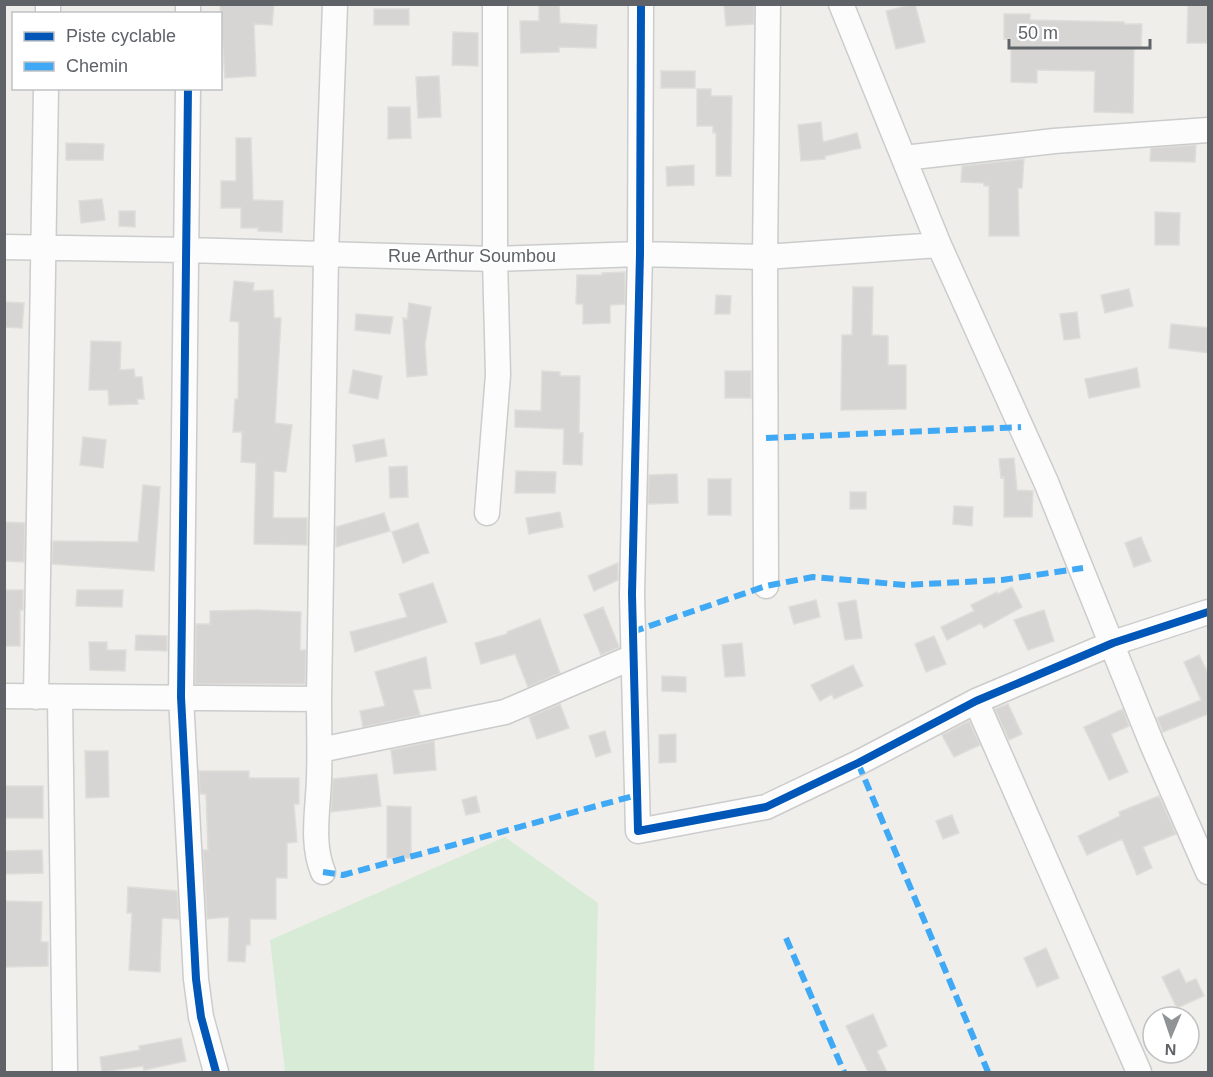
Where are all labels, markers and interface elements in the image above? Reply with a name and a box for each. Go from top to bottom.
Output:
legend [12,12,222,90]
scale bar [1009,12,1150,50]
text: 50 m [1018,23,1058,43]
text: Piste cyclable [66,26,176,46]
text: Chemin [66,56,128,76]
street label: Rue Arthur Soumbou [388,246,556,266]
north arrow [1141,1005,1201,1065]
text: N [1164,1041,1177,1058]

